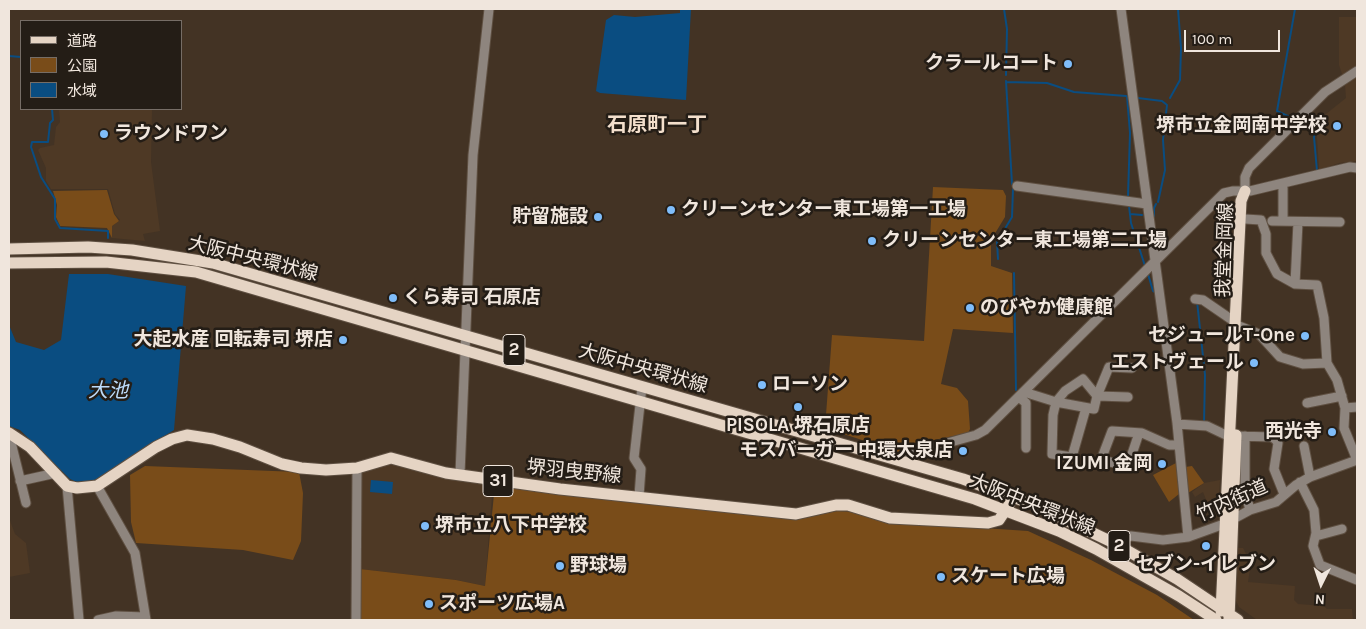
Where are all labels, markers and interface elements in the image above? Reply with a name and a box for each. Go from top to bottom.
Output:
legend [20,20,182,110]
scale bar [1186,20,1282,52]
text: 100 m [1192,30,1232,48]
text: 道路 [67,32,97,50]
place label: クラールコート [925,53,1058,75]
text: 公園 [67,57,97,75]
marker: クラールコート [1062,58,1074,70]
text: 水域 [67,82,97,100]
district label: 石原町一丁 [607,113,707,137]
place label: 堺市立金岡南中学校 [1156,115,1327,137]
marker: 堺市立金岡南中学校 [1331,120,1343,132]
place label: ラウンドワン [114,123,228,145]
marker: ラウンドワン [98,128,110,140]
place label: クリーンセンター東工場第一工場 [681,199,966,221]
street label: 我堂金岡線 [1212,202,1238,298]
marker: クリーンセンター東工場第一工場 [665,204,677,216]
place label: 貯留施設 [512,206,588,228]
marker: 貯留施設 [592,211,604,223]
place label: クリーンセンター東工場第二工場 [882,230,1167,252]
street label: 大阪中央環状線 [186,232,320,286]
marker: クリーンセンター東工場第二工場 [866,235,878,247]
place label: くら寿司 石原店 [403,287,541,309]
marker: くら寿司 石原店 [387,292,399,304]
place label: のびやか健康館 [980,297,1113,319]
marker: のびやか健康館 [964,302,976,314]
place label: セジュールT-One [1148,325,1295,347]
place label: 大起水産 回転寿司 堺店 [133,329,333,351]
marker: セジュールT-One [1299,330,1311,342]
marker: 大起水産 回転寿司 堺店 [337,334,349,346]
road number: 2 [503,334,525,366]
street label: 大阪中央環状線 [576,340,710,398]
place label: エストヴェール [1111,352,1244,374]
marker: エストヴェール [1248,357,1260,369]
place label: ローソン [772,374,848,396]
water label: 大池 [88,379,128,403]
marker: ローソン [756,379,768,391]
marker: PISOLA 堺石原店 [792,401,804,413]
place label: PISOLA 堺石原店 [726,415,870,437]
place label: 西光寺 [1265,421,1322,443]
marker: 西光寺 [1326,426,1338,438]
place label: モスバーガー 中環大泉店 [739,440,953,462]
marker: モスバーガー 中環大泉店 [957,445,969,457]
place label: IZUMI 金岡 [1056,453,1152,475]
street label: 堺羽曳野線 [526,456,622,488]
marker: IZUMI 金岡 [1156,458,1168,470]
road number: 31 [483,466,513,496]
street label: 大阪中央環状線 [966,470,1098,540]
street label: 竹内街道 [1193,475,1271,527]
place label: 堺市立八下中学校 [435,515,587,537]
marker: 堺市立八下中学校 [419,520,431,532]
road number: 2 [1108,530,1130,562]
marker: セブン-イレブン [1200,540,1212,552]
place label: セブン-イレブン [1136,554,1276,576]
place label: 野球場 [570,555,627,577]
north arrow [1296,559,1346,609]
marker: 野球場 [554,560,566,572]
place label: スケート広場 [951,566,1065,588]
marker: スケート広場 [935,571,947,583]
text: N [1314,591,1326,608]
place label: スポーツ広場A [439,593,565,615]
marker: スポーツ広場A [423,598,435,610]

